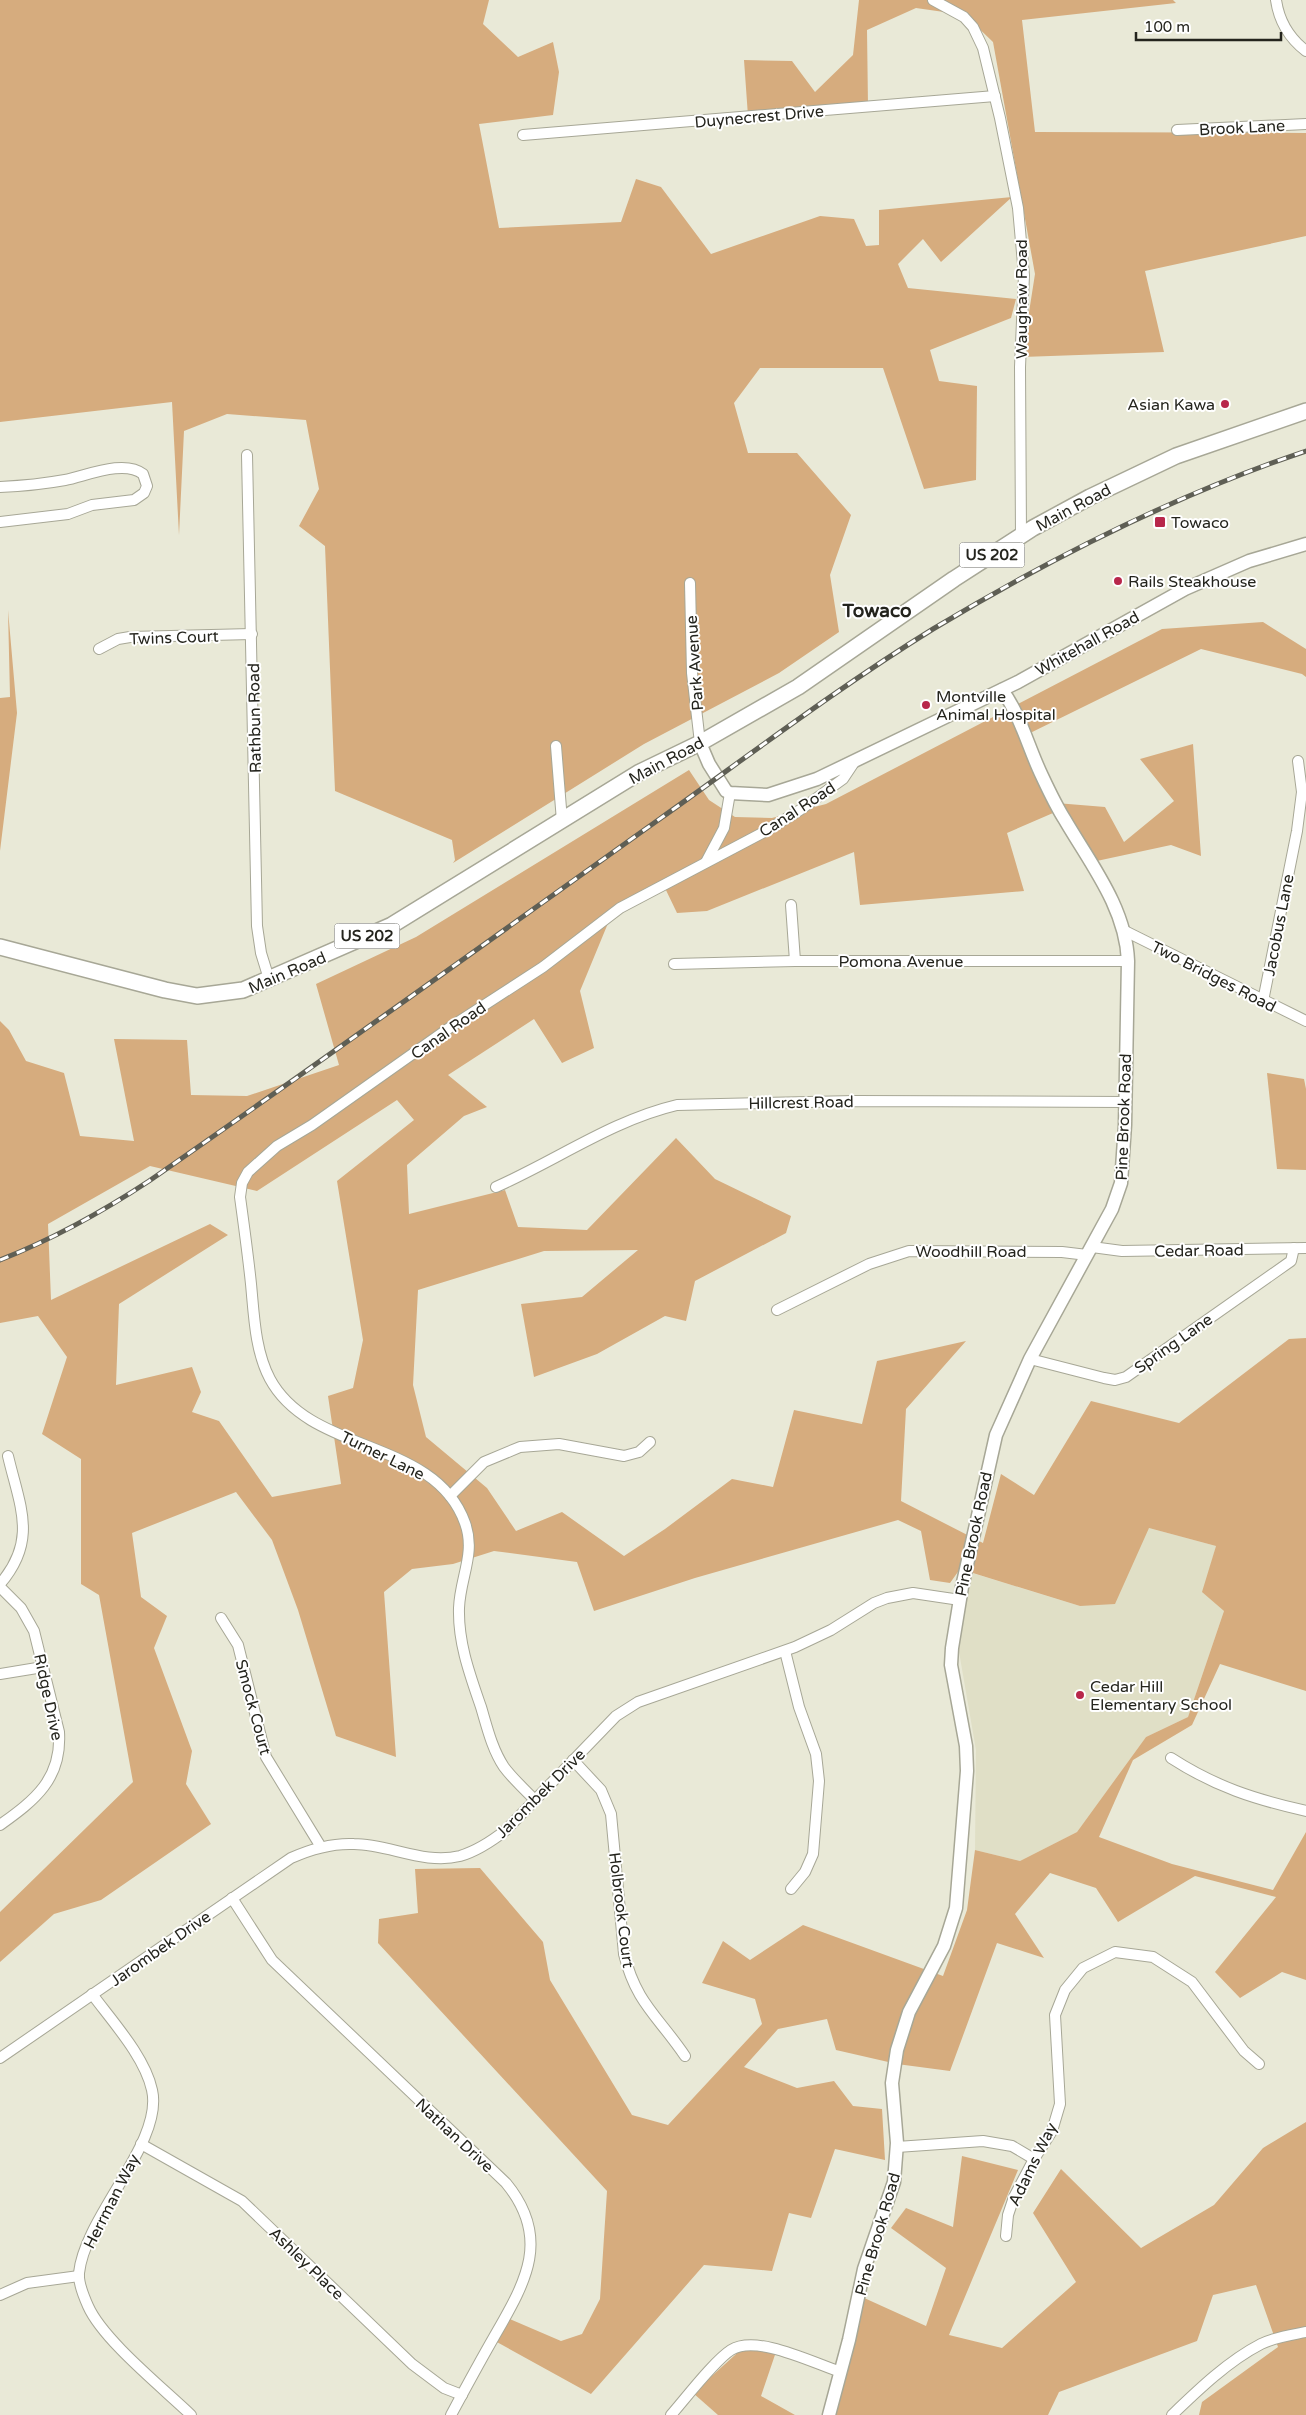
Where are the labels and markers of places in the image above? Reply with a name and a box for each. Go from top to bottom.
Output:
place label: Asian Kawa [1127,395,1215,415]
marker: Asian Kawa [1219,398,1231,410]
place label: Towaco [1171,513,1229,533]
marker: Towaco [1153,515,1167,529]
place label: Rails Steakhouse [1128,572,1256,592]
marker: Rails Steakhouse [1112,575,1124,587]
place label: Montville Animal Hospital [936,687,1056,725]
marker: Montville Animal Hospital [920,699,932,711]
place label: Cedar Hill Elementary School [1090,1677,1232,1715]
marker: Cedar Hill Elementary School [1074,1689,1086,1701]

